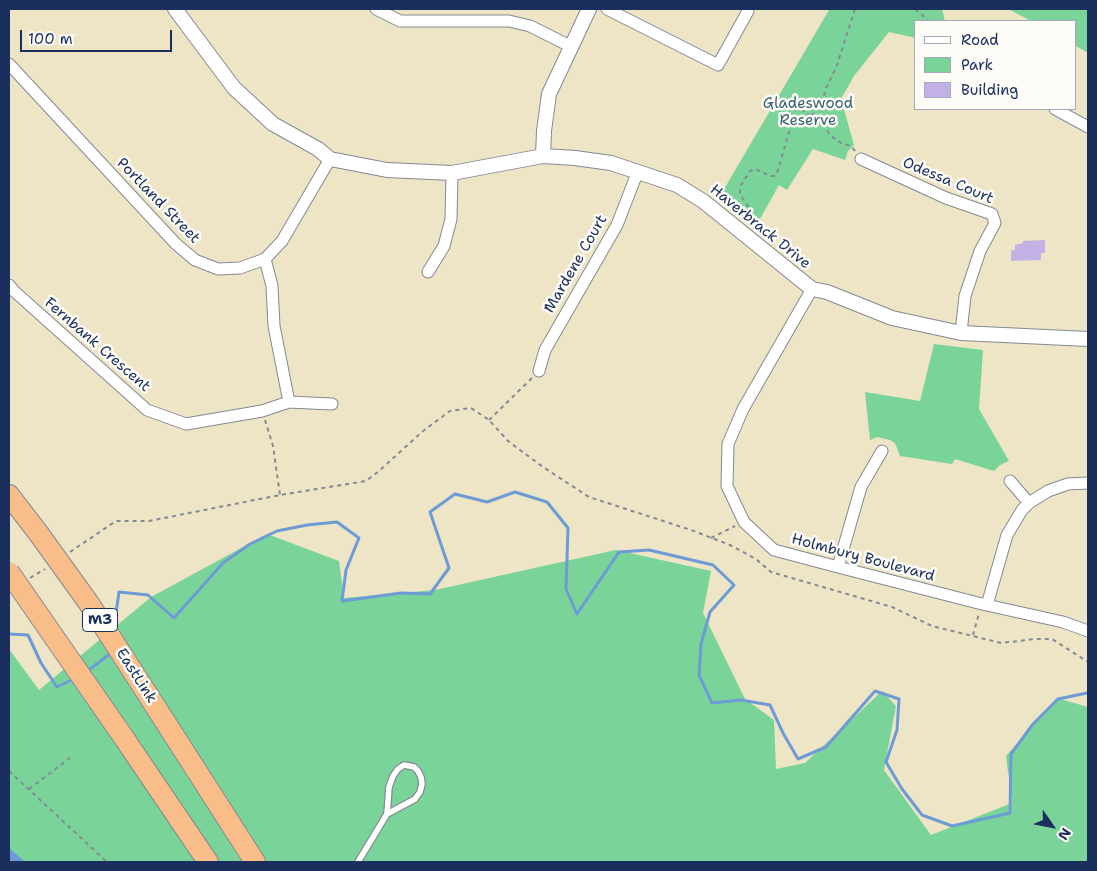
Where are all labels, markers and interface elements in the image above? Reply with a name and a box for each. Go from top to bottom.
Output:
scale bar [22,20,175,52]
legend [914,20,1077,110]
text: 100 m [28,29,73,49]
text: Road [961,30,999,50]
text: Park [961,55,993,75]
text: Building [961,80,1018,100]
park label: Gladeswood Reserve [763,95,853,130]
street label: Odessa Court [900,154,996,208]
street label: Portland Street [113,155,203,247]
street label: Haverbrack Drive [706,181,814,273]
street label: Mardene Court [541,212,611,316]
street label: Fernbank Crescent [40,294,154,396]
street label: Holmbury Boulevard [790,530,936,586]
road number: M3 [82,608,118,632]
street label: EastLink [112,645,160,707]
north arrow [1027,801,1077,851]
text: N [1054,825,1075,844]

